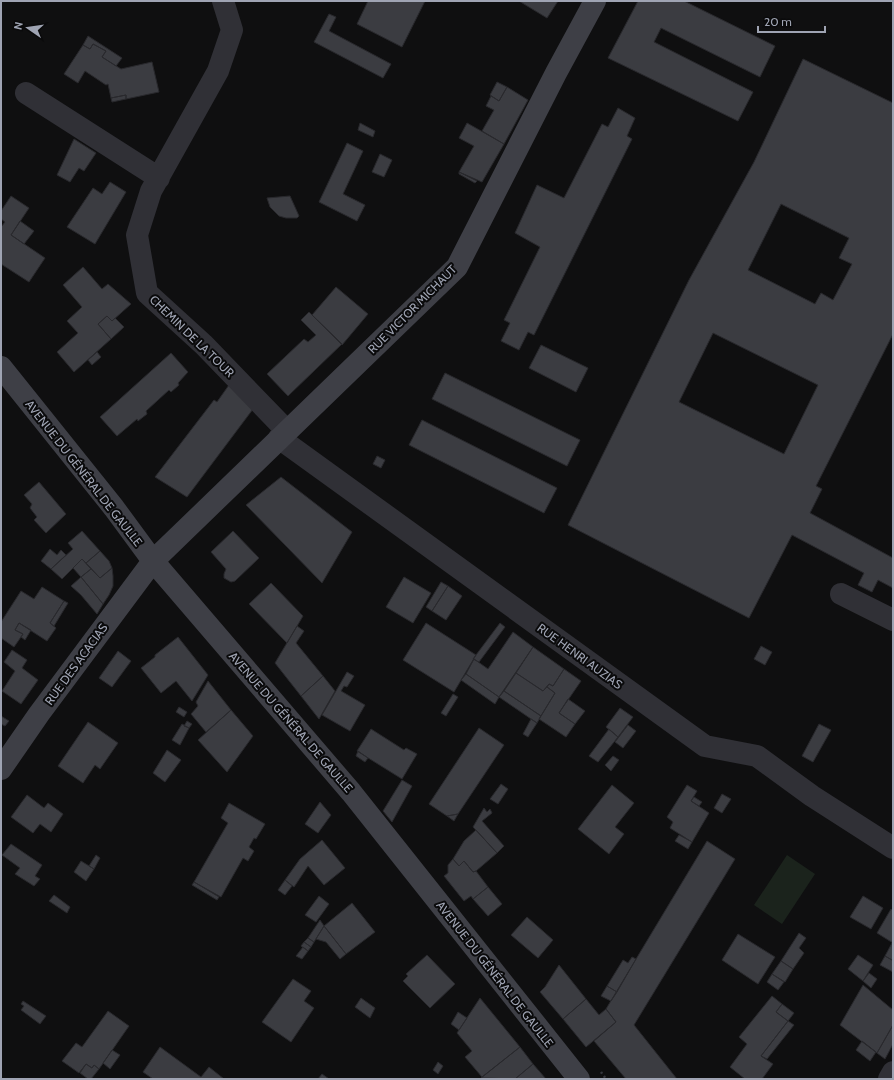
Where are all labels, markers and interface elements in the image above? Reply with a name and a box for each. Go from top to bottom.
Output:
north arrow [8,8,48,48]
scale bar [758,8,825,34]
text: 20 m [764,14,792,29]
text: N [11,20,26,31]
street label: RUE VICTOR MICHAUT [365,261,460,356]
street label: CHEMIN DE LA TOUR [147,292,238,381]
street label: AVENUE DU GÉNÉRAL DE GAULLE [22,397,146,549]
street label: RUE DES ACACIAS [41,620,111,708]
street label: RUE HENRI AUZIAS [534,620,626,692]
street label: AVENUE DU GÉNÉRAL DE GAULLE [226,649,356,796]
street label: AVENUE DU GÉNÉRAL DE GAULLE [433,898,557,1050]

